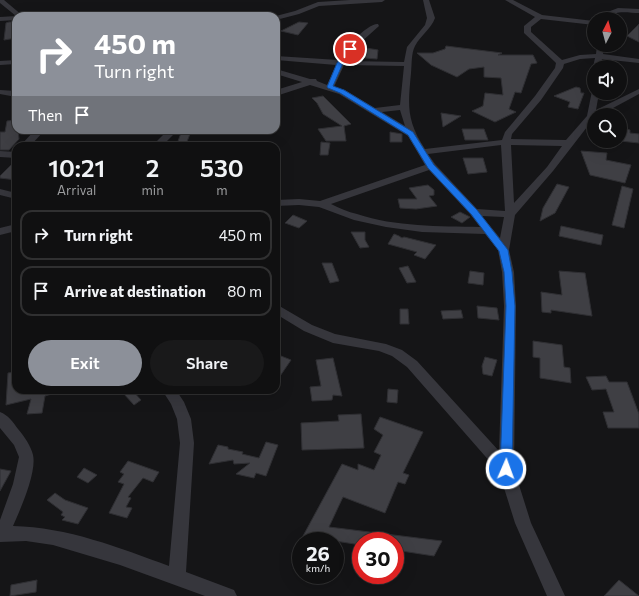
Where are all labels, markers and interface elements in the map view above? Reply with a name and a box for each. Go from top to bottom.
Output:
north arrow [587,12,627,52]
map controls [587,12,627,148]
text: 450 m [94,26,176,60]
icon: right [28,28,80,80]
pin [333,32,367,66]
icon: arrive [339,38,361,60]
text: Turn right [94,60,174,82]
button: sound [587,60,627,100]
icon: arrive [71,104,93,126]
text: Then [28,106,63,124]
button: search [587,108,627,148]
text: 10:21 [48,153,105,182]
text: 2 [146,153,159,182]
text: 530 [200,153,244,182]
text: Arrival [57,182,96,198]
text: min [142,182,164,198]
text: m [216,182,227,198]
icon: right [30,224,52,246]
text: Turn right [64,226,133,244]
text: 450 m [219,226,262,244]
icon: arrive [30,280,52,302]
text: Arrive at destination [64,282,206,300]
text: 80 m [227,282,262,300]
button: Exit [28,340,142,386]
button: Share [150,340,264,386]
position arrow [485,448,527,490]
speed limit sign: 30 [352,532,404,584]
text: 26 [306,541,330,565]
text: km/h [306,562,330,574]

